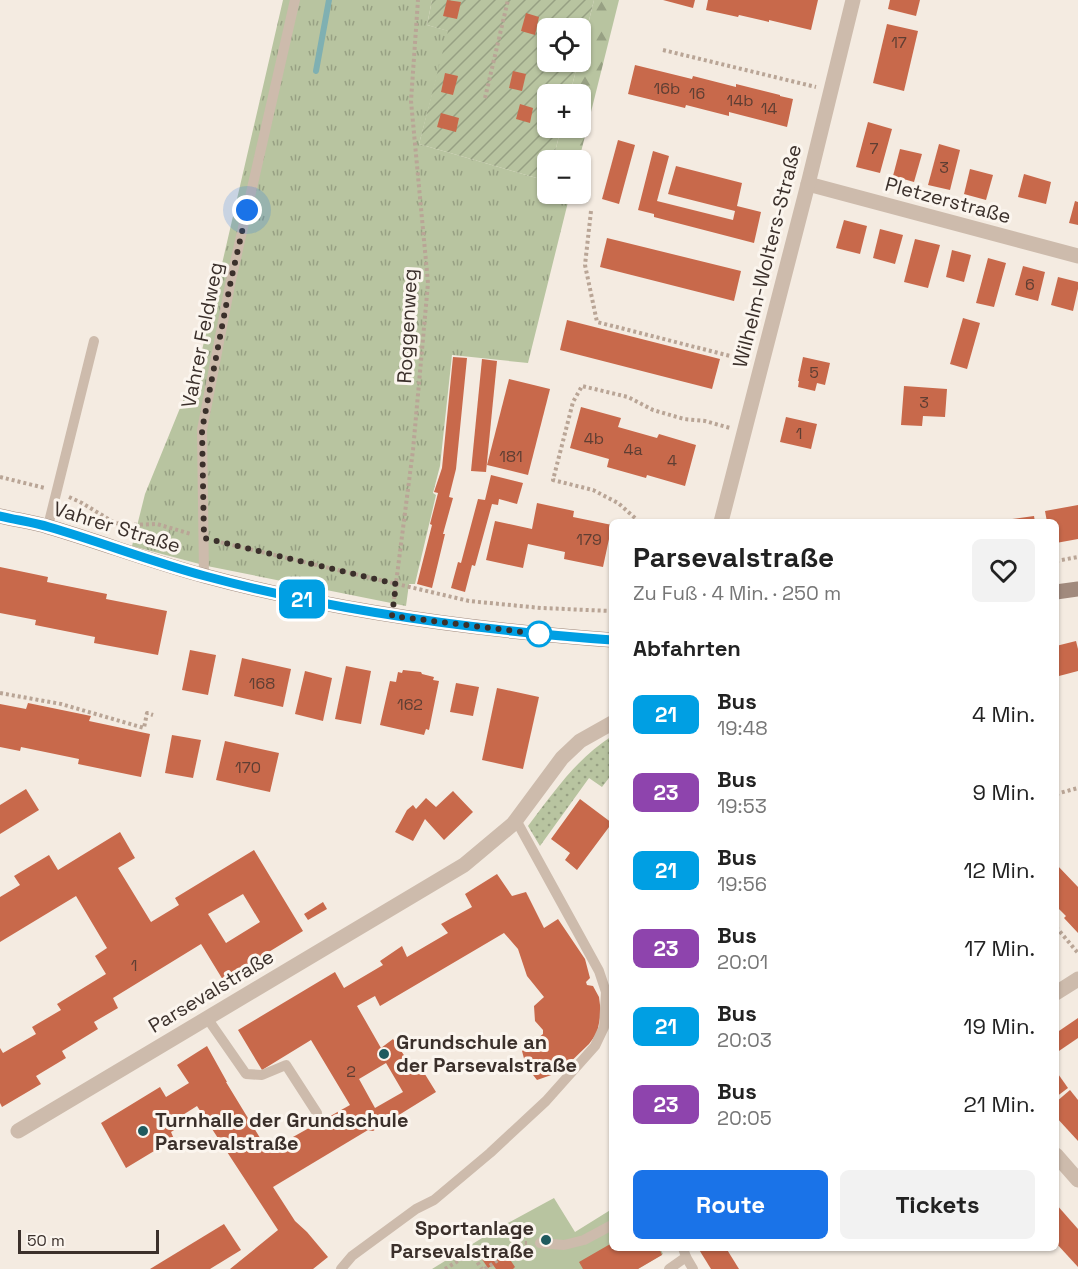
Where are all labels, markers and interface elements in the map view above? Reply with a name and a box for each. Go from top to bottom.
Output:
map controls [537,18,591,204]
button: locate [537,18,591,72]
house number: 17 [891,32,907,53]
house number: 16b [654,78,680,99]
house number: 16 [689,83,705,104]
button: + [537,84,591,138]
house number: 14b [727,90,754,111]
house number: 14 [761,98,777,119]
house number: 7 [869,138,879,159]
street label: Wilhelm-Wolters-Straße [727,142,807,370]
button: − [537,150,591,204]
house number: 3 [939,157,949,178]
street label: Pletzerstraße [882,171,1014,229]
your location [232,195,262,225]
street label: Vahrer Feldweg [175,260,229,410]
street label: Roggenweg [391,268,423,384]
house number: 6 [1025,274,1035,295]
house number: 5 [809,362,819,383]
house number: 3 [919,392,929,413]
house number: 1 [796,423,802,444]
house number: 4b [584,428,604,449]
house number: 4a [623,439,643,460]
house number: 181 [499,446,523,467]
house number: 4 [667,450,677,471]
street label: Vahrer Straße [50,495,184,559]
house number: 179 [576,529,602,550]
text: Parsevalstraße [633,539,834,575]
button: heart [972,539,1035,602]
line badge: 21 [275,580,329,618]
text: Zu Fuß · 4 Min. · 250 m [633,580,841,606]
text: 21 [291,586,313,613]
unlabelled marker [526,621,552,647]
text: Abfahrten [633,634,741,662]
house number: 168 [249,673,275,694]
text: Bus [717,687,757,715]
house number: 162 [397,694,423,715]
text: 4 Min. [972,700,1035,728]
text: 21 [655,701,677,728]
text: 19:48 [717,715,768,741]
house number: 170 [235,757,261,778]
text: Bus [717,765,757,793]
text: 9 Min. [972,778,1035,806]
text: 23 [653,779,679,806]
text: 19:53 [717,793,767,819]
text: Bus [717,843,757,871]
text: 12 Min. [963,856,1035,884]
text: 21 [655,857,677,884]
text: 19:56 [717,871,767,897]
text: Bus [717,921,757,949]
text: 17 Min. [964,934,1035,962]
text: 23 [653,935,679,962]
street label: Parsevalstraße [143,943,279,1039]
text: 20:01 [717,949,768,975]
house number: 1 [131,955,137,976]
text: Bus [717,999,757,1027]
text: 19 Min. [963,1012,1035,1040]
text: 21 [655,1013,677,1040]
text: 20:03 [717,1027,772,1053]
place label: Grundschule an der Parsevalstraße [396,1029,577,1078]
marker: Grundschule an der Parsevalstraße [377,1047,391,1061]
house number: 2 [346,1061,356,1082]
text: Bus [717,1077,757,1105]
text: 21 Min. [963,1090,1035,1118]
text: 23 [653,1091,679,1118]
text: 20:05 [717,1105,772,1131]
place label: Turnhalle der Grundschule Parsevalstraße [155,1107,408,1156]
marker: Turnhalle der Grundschule Parsevalstraße [136,1124,150,1138]
button: Route [633,1170,828,1239]
button: Tickets [840,1170,1035,1239]
place label: Sportanlage Parsevalstraße [390,1215,534,1264]
scale bar [18,1227,159,1254]
text: 50 m [27,1230,65,1251]
marker: Sportanlage Parsevalstraße [539,1233,553,1247]

